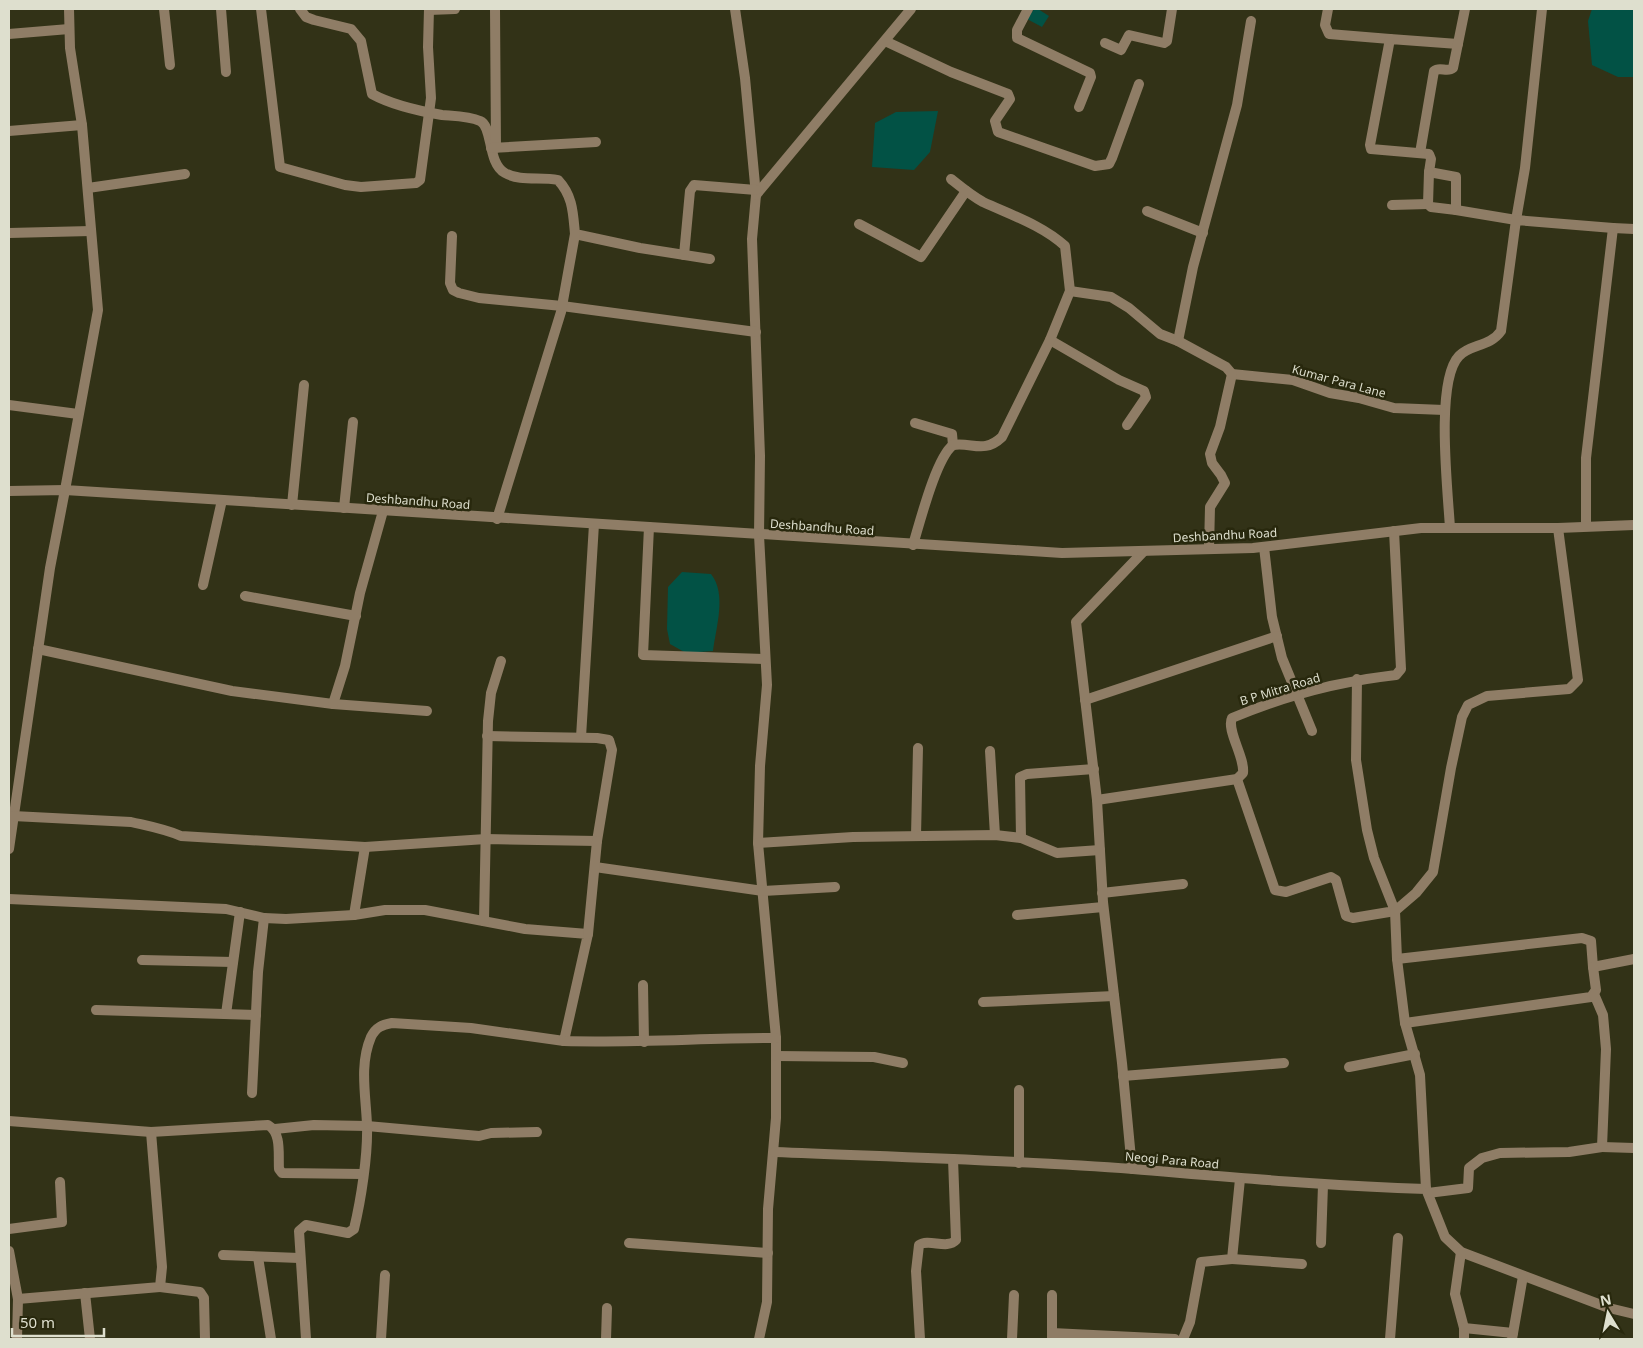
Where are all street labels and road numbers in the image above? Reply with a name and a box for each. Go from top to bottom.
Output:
street label: Kumar Para Lane [1290,360,1388,402]
street label: Deshbandhu Road [365,489,471,513]
street label: Deshbandhu Road [769,515,875,539]
street label: Deshbandhu Road [1172,524,1278,546]
street label: B P Mitra Road [1238,669,1322,709]
street label: Neogi Para Road [1124,1147,1220,1173]

